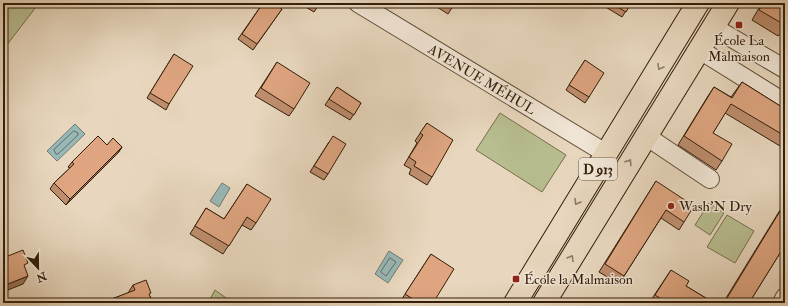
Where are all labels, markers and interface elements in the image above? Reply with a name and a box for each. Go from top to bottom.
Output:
marker: École La Malmaison [734,20,744,30]
place label: École La Malmaison [708,32,770,65]
street label: AVENUE MÉHUL [424,40,539,118]
one-way arrow [657,63,664,70]
road number: D 913 [579,158,617,180]
one-way arrow [625,160,632,167]
one-way arrow [574,198,581,205]
place label: Wash'N Dry [678,198,753,216]
marker: Wash'N Dry [666,201,676,211]
north arrow [18,248,58,288]
one-way arrow [566,255,574,262]
text: N [33,269,49,285]
place label: École la Malmaison [524,271,633,288]
marker: École la Malmaison [511,274,521,284]

